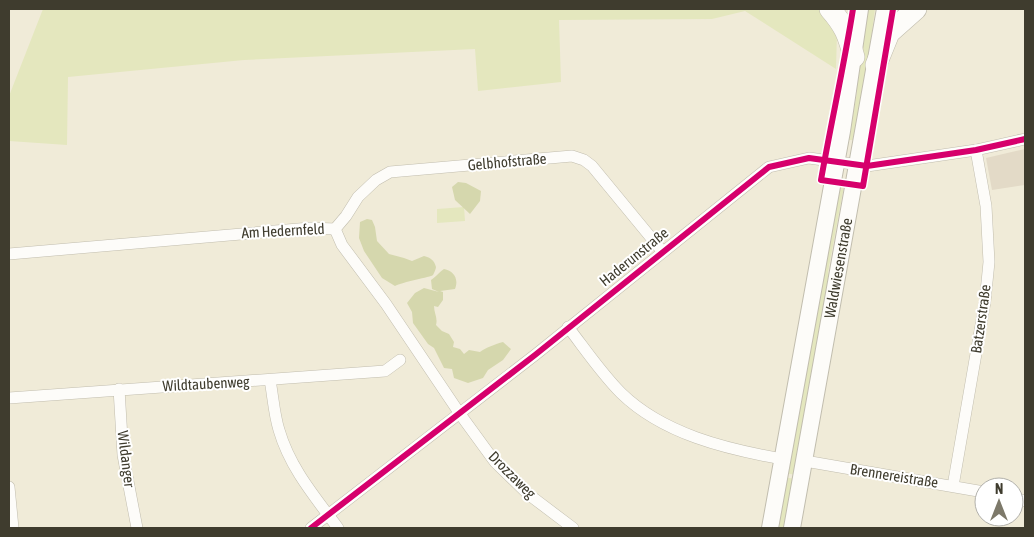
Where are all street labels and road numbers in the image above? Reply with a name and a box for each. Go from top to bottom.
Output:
street label: Gelbhofstraße [467,150,547,173]
street label: Waldwiesenstraße [821,216,855,320]
street label: Am Hedernfeld [241,220,325,241]
street label: Haderunstraße [596,224,671,289]
street label: Batzerstraße [967,283,994,355]
street label: Wildtaubenweg [162,373,250,394]
street label: Wildanger [115,430,138,489]
street label: Drozzaweg [485,448,540,502]
street label: Brennereistraße [849,460,940,491]

